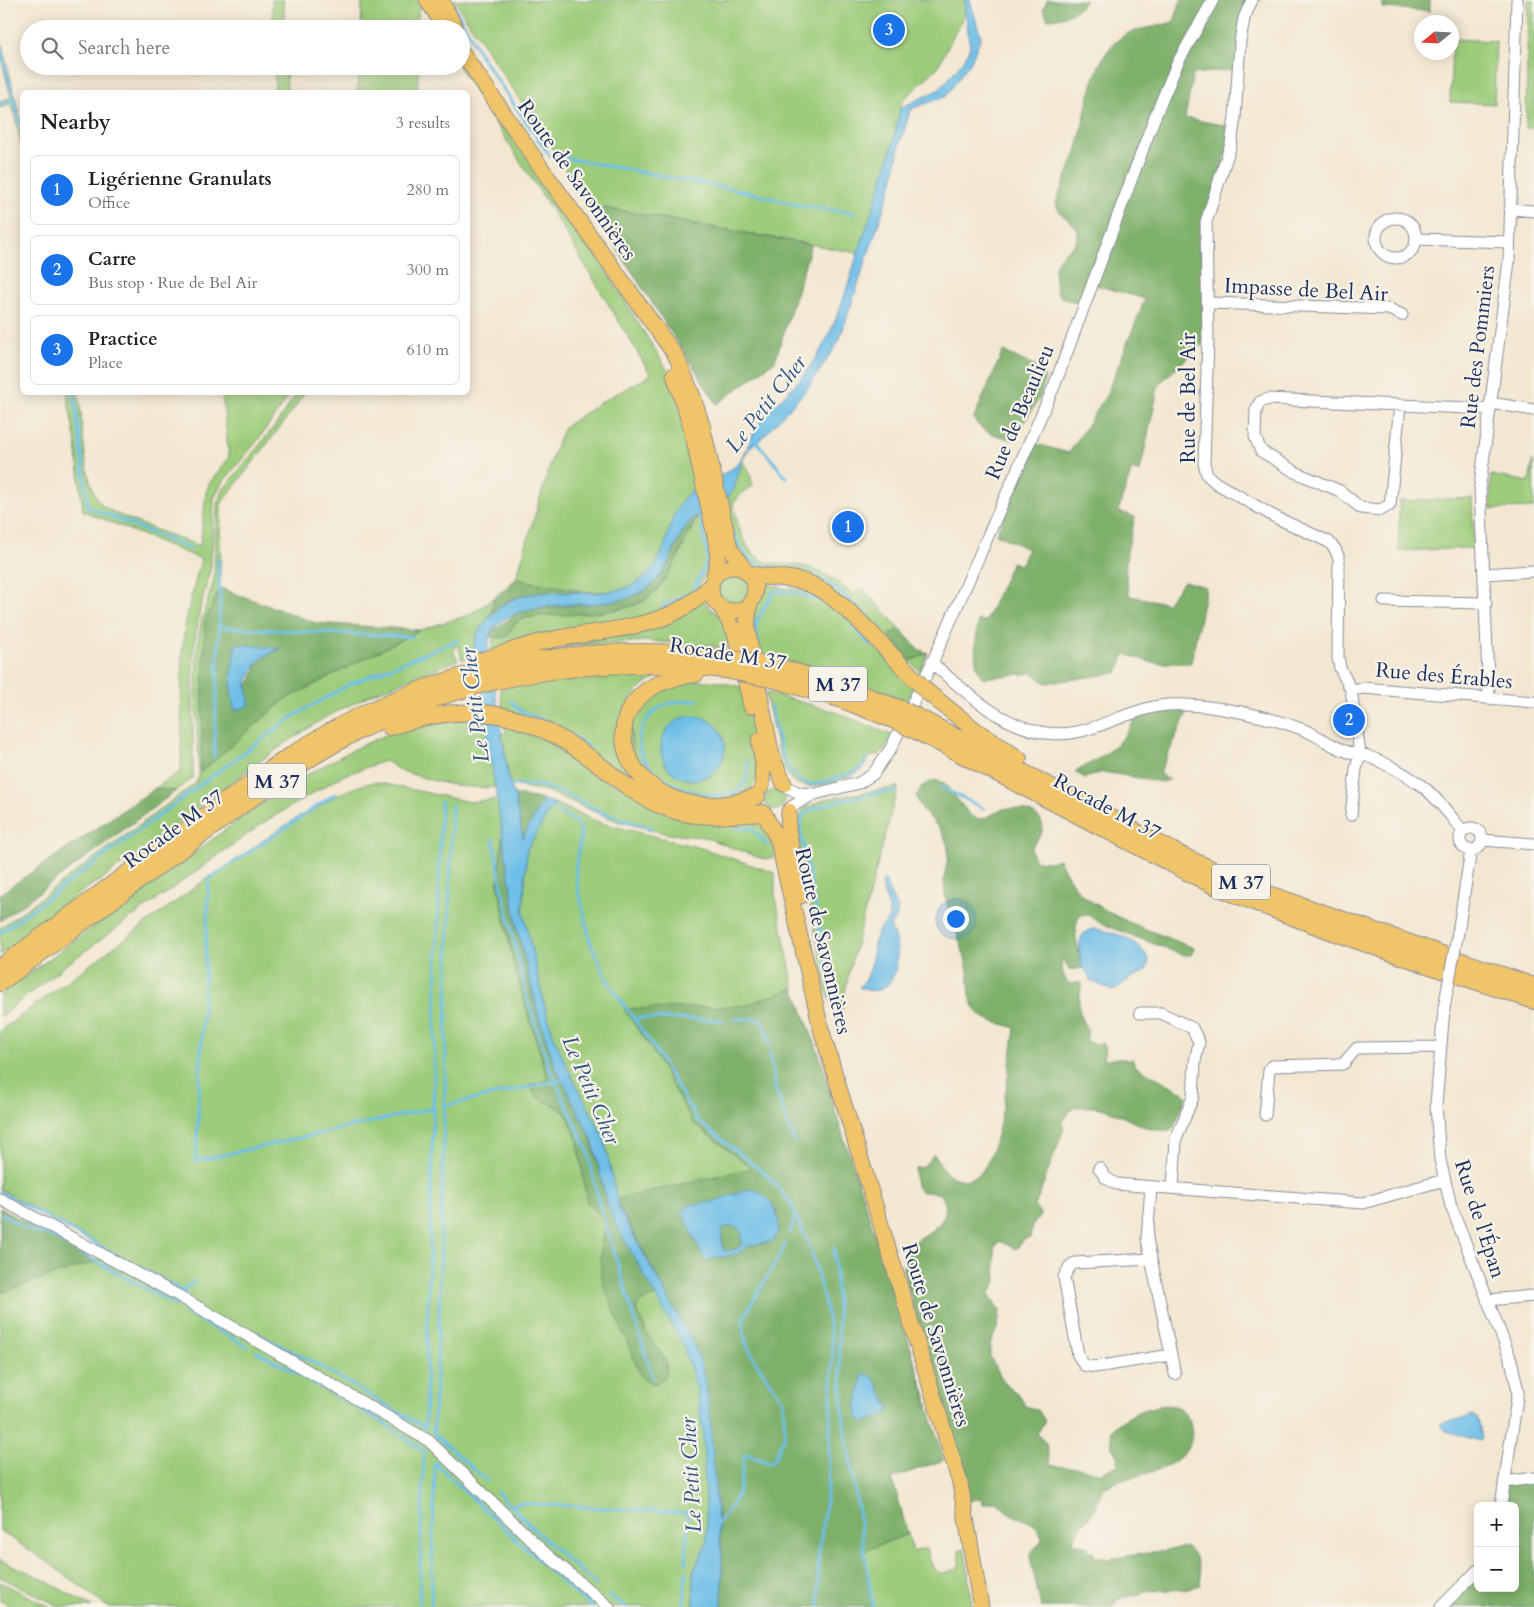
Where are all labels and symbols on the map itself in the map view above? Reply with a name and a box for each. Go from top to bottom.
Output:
pin: 3 [873,11,905,49]
north arrow [1414,15,1459,60]
street label: Route de Savonnières [510,94,644,266]
street label: Rue des Pommiers [1454,264,1502,430]
street label: Impasse de Bel Air [1223,271,1389,309]
street label: Rue de Bel Air [1174,332,1203,463]
street label: Rue de Beaulieu [978,340,1062,484]
water label: Le Petit Cher [719,348,814,459]
pin: 1 [832,508,864,546]
street label: Rocade M 37 [668,630,789,678]
water label: Le Petit Cher [453,645,497,764]
street label: Rue des Érables [1374,656,1514,696]
road number: M 37 [809,666,867,702]
pin: 2 [1333,701,1365,739]
road number: M 37 [248,764,306,798]
street label: Rocade M 37 [1048,767,1166,848]
street label: Rocade M 37 [118,782,230,875]
street label: Route de Savonnières [787,845,859,1037]
road number: M 37 [1212,864,1270,900]
your location [943,906,969,932]
water label: Le Petit Cher [555,1031,628,1150]
street label: Rue de l'Épan [1447,1156,1513,1282]
street label: Route de Savonnières [894,1240,978,1430]
water label: Le Petit Cher [673,1416,709,1534]

